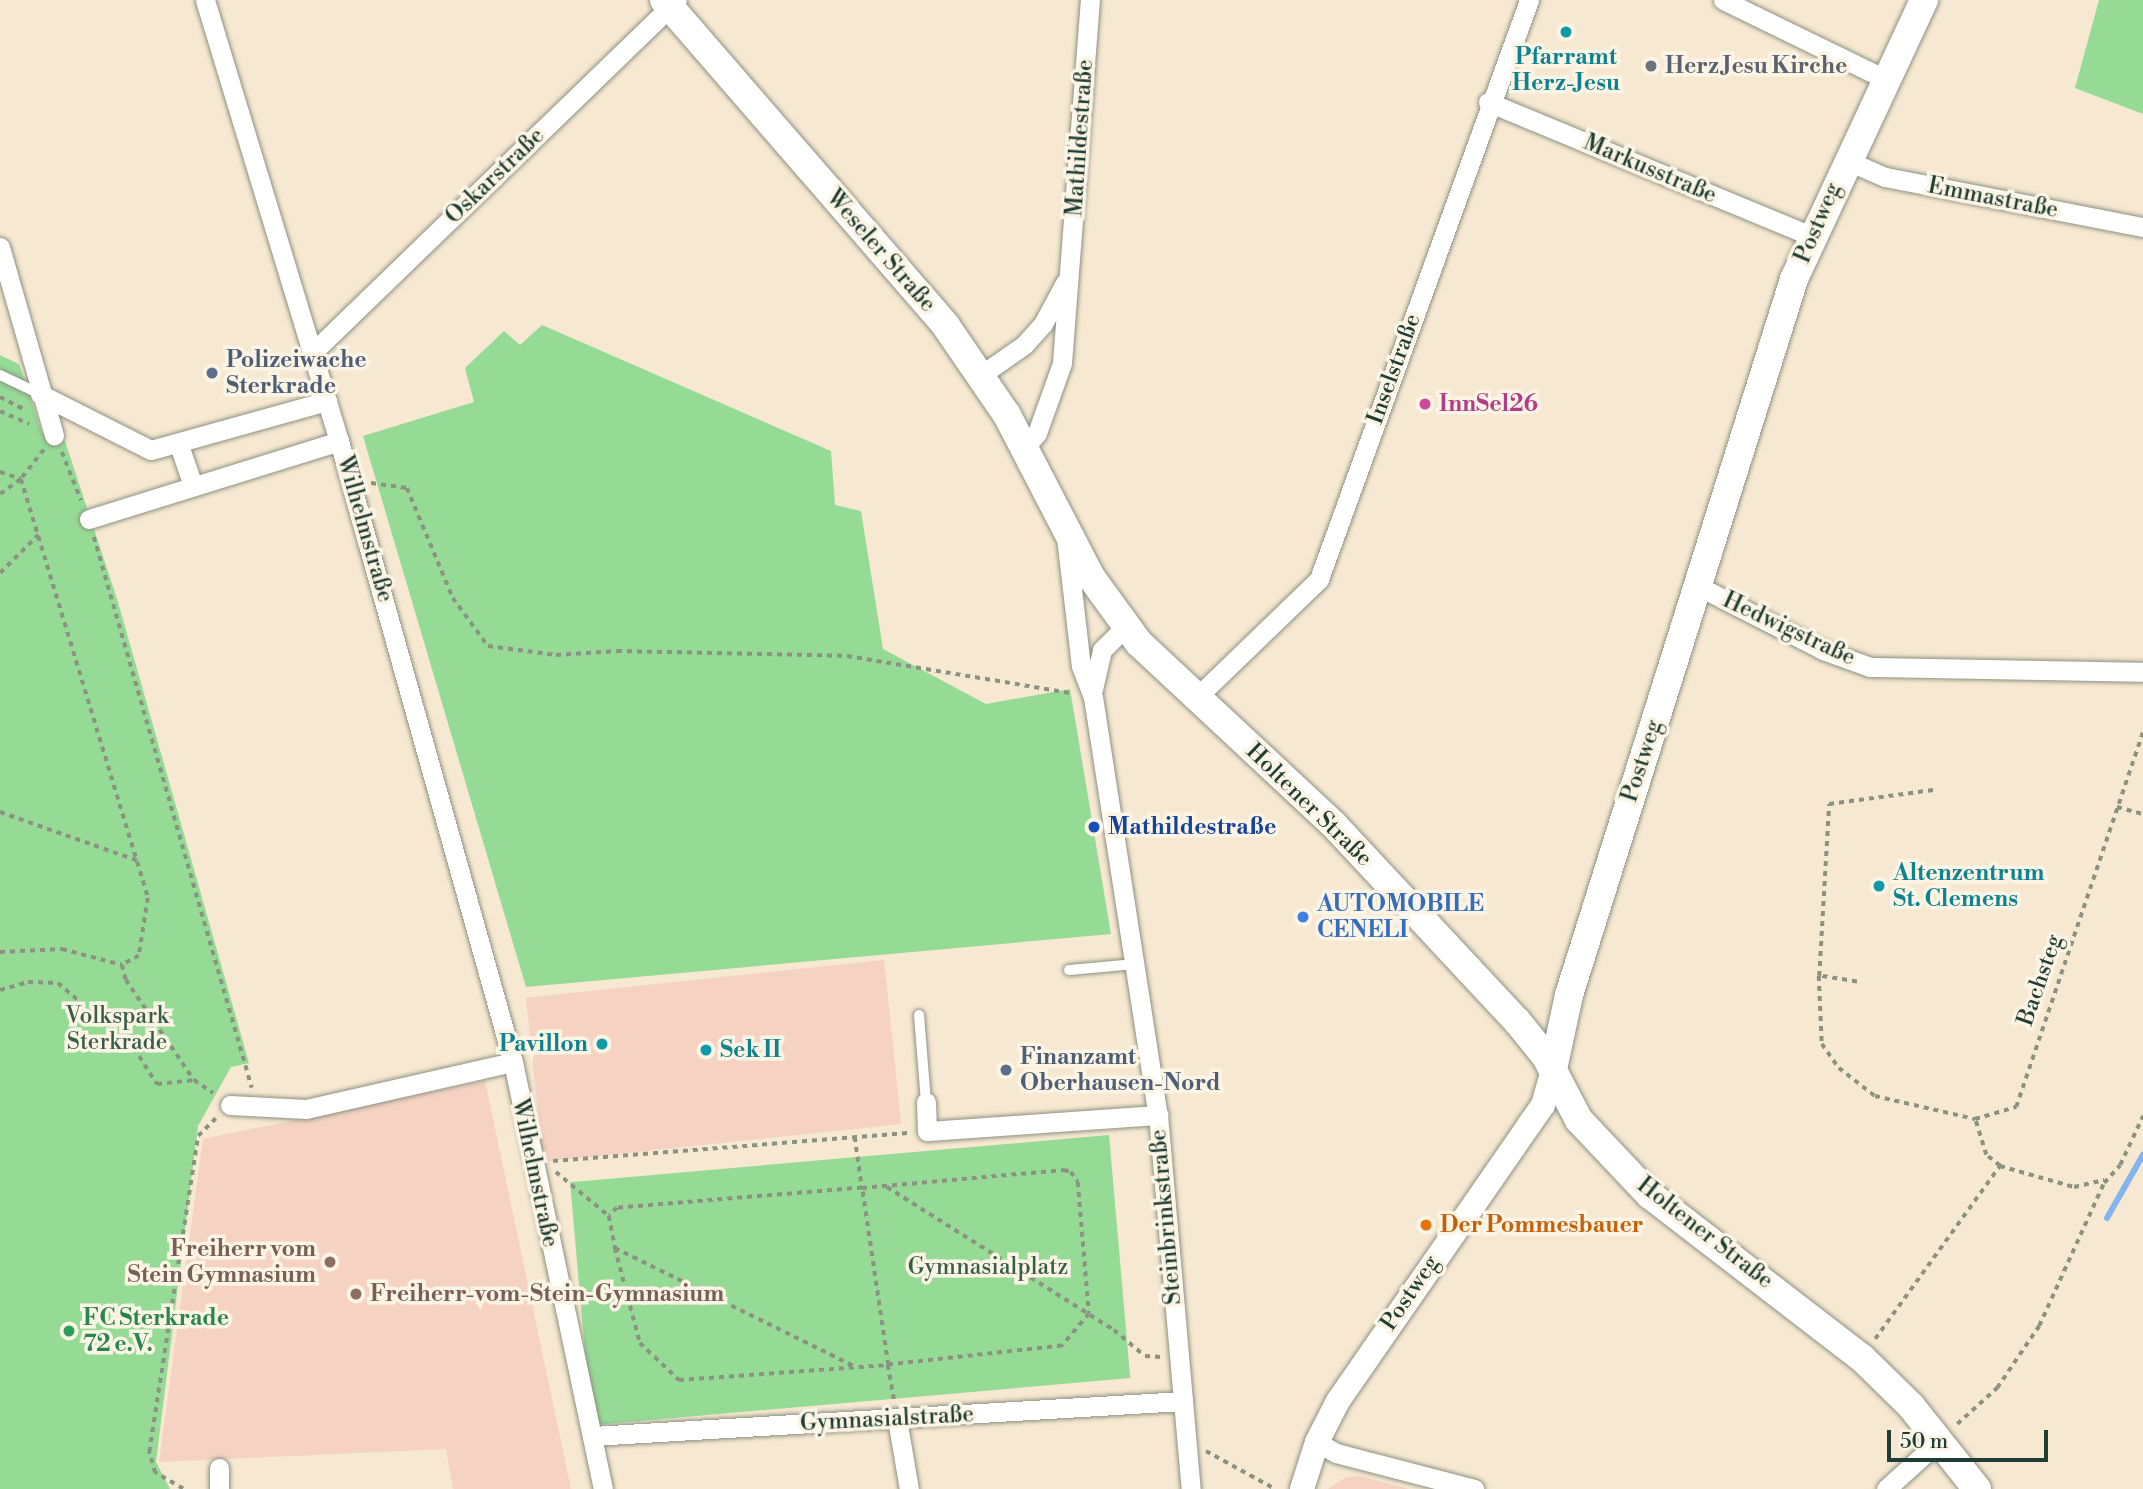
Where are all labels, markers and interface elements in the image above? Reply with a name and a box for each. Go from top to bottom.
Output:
marker: Pfarramt Herz-Jesu [1558,24,1574,40]
place label: Pfarramt Herz-Jesu [1512,43,1620,97]
place label: Herz Jesu Kirche [1665,52,1847,80]
street label: Mathildestraße [1061,58,1099,218]
marker: Herz Jesu Kirche [1643,58,1659,74]
street label: Oskarstraße [440,122,550,230]
street label: Markusstraße [1579,129,1721,209]
street label: Emmastraße [1925,172,2061,224]
street label: Postweg [1789,179,1847,267]
street label: Weseler Straße [820,184,942,318]
street label: Inselstraße [1361,310,1427,428]
place label: Polizeiwache Sterkrade [226,346,367,400]
marker: Polizeiwache Sterkrade [204,365,220,381]
place label: InnSel26 [1439,390,1538,418]
marker: InnSel26 [1417,396,1433,412]
street label: Wilhelmstraße [331,453,399,605]
street label: Hedwigstraße [1718,586,1860,672]
street label: Postweg [1616,716,1668,806]
street label: Holtener Straße [1240,738,1378,872]
place label: Mathildestraße [1108,813,1276,841]
marker: Mathildestraße [1086,819,1102,835]
place label: Altenzentrum St. Clemens [1893,859,2044,913]
marker: Altenzentrum St. Clemens [1871,878,1887,894]
place label: AUTOMOBILE CENELI [1317,890,1484,944]
marker: AUTOMOBILE CENELI [1295,909,1311,925]
street label: Bachsteg [2012,931,2068,1029]
park label: Volkspark Sterkrade [65,1002,169,1056]
place label: Pavillon [499,1030,588,1058]
marker: Pavillon [594,1036,610,1052]
place label: Sek II [720,1036,781,1064]
marker: Sek II [698,1042,714,1058]
place label: Finanzamt Oberhausen-Nord [1020,1043,1220,1097]
marker: Finanzamt Oberhausen-Nord [998,1062,1014,1078]
street label: Wilhelmstraße [506,1096,564,1250]
street label: Steinbrinkstraße [1145,1128,1187,1306]
street label: Holtener Straße [1631,1171,1779,1295]
place label: Der Pommesbauer [1440,1211,1643,1239]
marker: Der Pommesbauer [1418,1217,1434,1233]
place label: Freiherr vom Stein Gymnasium [128,1235,316,1289]
street label: Postweg [1375,1250,1445,1336]
park label: Gymnasialplatz [908,1253,1068,1281]
marker: Freiherr vom Stein Gymnasium [322,1254,338,1270]
place label: Freiherr-vom-Stein-Gymnasium [370,1280,724,1308]
marker: Freiherr-vom-Stein-Gymnasium [348,1286,364,1302]
place label: FC Sterkrade 72 e.V. [83,1304,229,1358]
marker: FC Sterkrade 72 e.V. [61,1323,77,1339]
street label: Gymnasialstraße [799,1401,975,1437]
scale bar [1891,1416,2052,1460]
text: 50 m [1900,1429,1948,1455]

